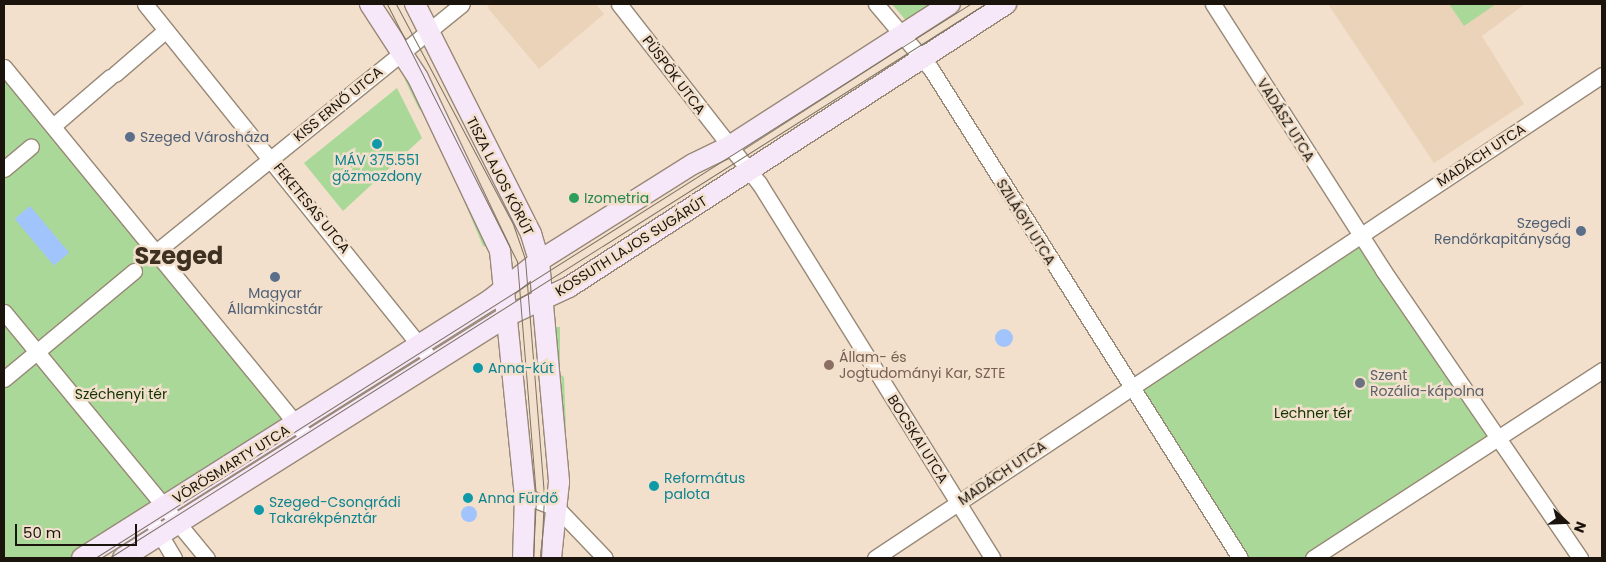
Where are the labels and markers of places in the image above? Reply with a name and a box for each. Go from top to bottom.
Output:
place label: Szeged Városháza [140,129,269,145]
marker: Szeged Városháza [124,131,136,143]
marker: MÁV 375.551 gőzmozdony [371,138,383,150]
place label: MÁV 375.551 gőzmozdony [332,152,422,184]
place label: Izometria [584,190,649,206]
marker: Izometria [568,192,580,204]
place label: Szegedi Rendőrkapitányság [1434,215,1571,248]
marker: Szegedi Rendőrkapitányság [1575,225,1587,237]
marker: Magyar Államkincstár [269,271,281,283]
place label: Magyar Államkincstár [227,285,323,318]
place label: Állam- és Jogtudományi Kar, SZTE [839,349,1005,382]
marker: Állam- és Jogtudományi Kar, SZTE [823,359,835,371]
place label: Anna-kút [488,360,554,376]
marker: Anna-kút [472,362,484,374]
place label: Szent Rozália-kápolna [1370,367,1484,400]
marker: Szent Rozália-kápolna [1354,377,1366,389]
place label: Református palota [664,470,745,502]
marker: Református palota [648,480,660,492]
place label: Anna Fürdő [478,490,558,506]
marker: Anna Fürdő [462,492,474,504]
place label: Szeged-Csongrádi Takarékpénztár [269,494,401,526]
marker: Szeged-Csongrádi Takarékpénztár [253,504,265,516]

